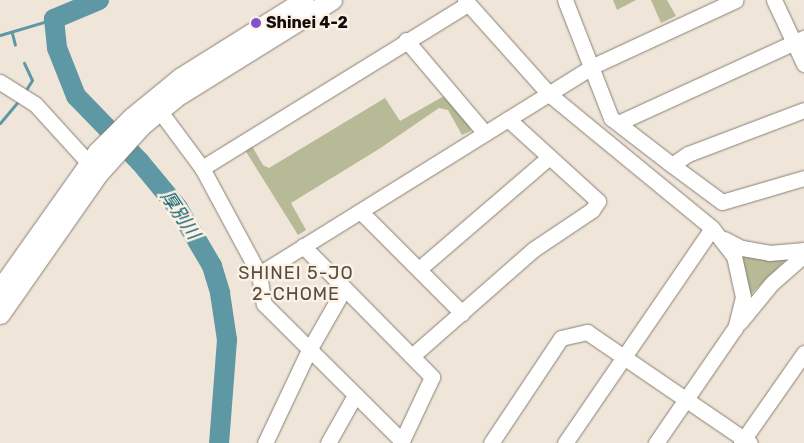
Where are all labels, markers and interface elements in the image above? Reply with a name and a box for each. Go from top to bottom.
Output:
place label: Shinei 4-2 [266,13,348,33]
marker: Shinei 4-2 [250,17,262,29]
water label: 厚別川 [156,187,204,243]
district label: SHINEI 5-JO 2-CHOME [237,263,355,306]

